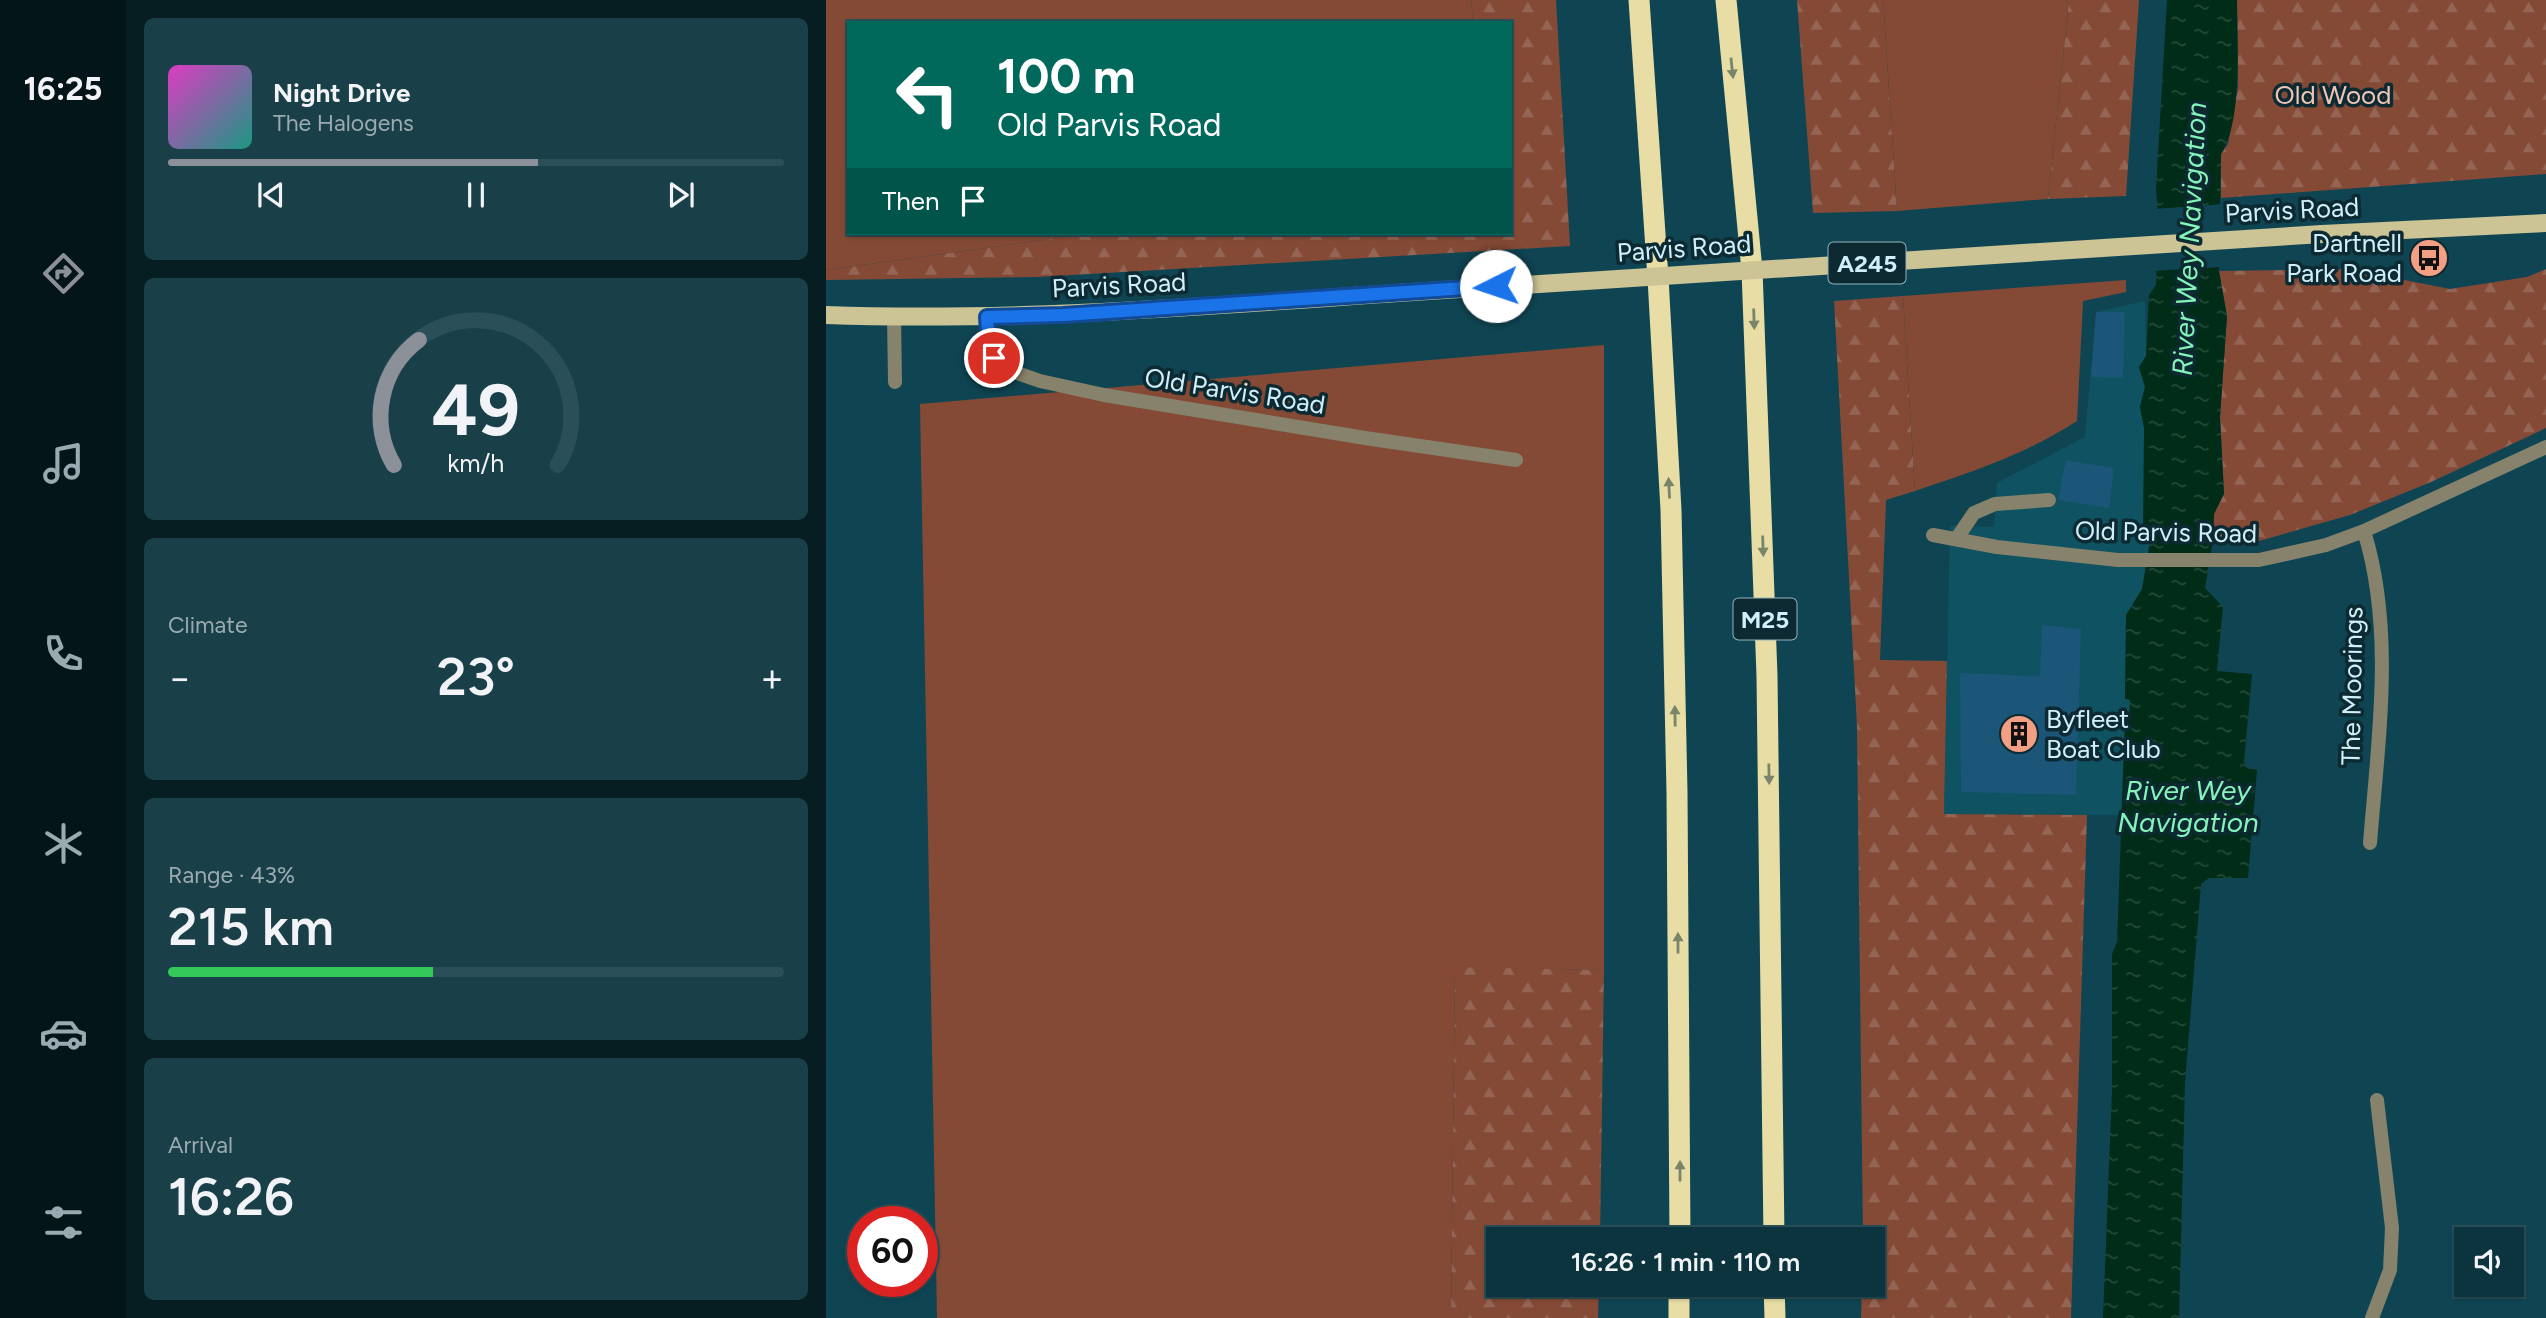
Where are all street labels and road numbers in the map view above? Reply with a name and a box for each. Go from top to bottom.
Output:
street label: Parvis Road [2224,190,2360,230]
street label: Parvis Road [1616,227,1752,269]
road number: A245 [1828,242,1906,284]
street label: Parvis Road [1051,265,1187,305]
street label: Old Parvis Road [1142,361,1328,421]
street label: Old Parvis Road [2075,514,2257,550]
road number: M25 [1734,598,1796,640]
street label: The Moorings [2335,607,2369,765]

